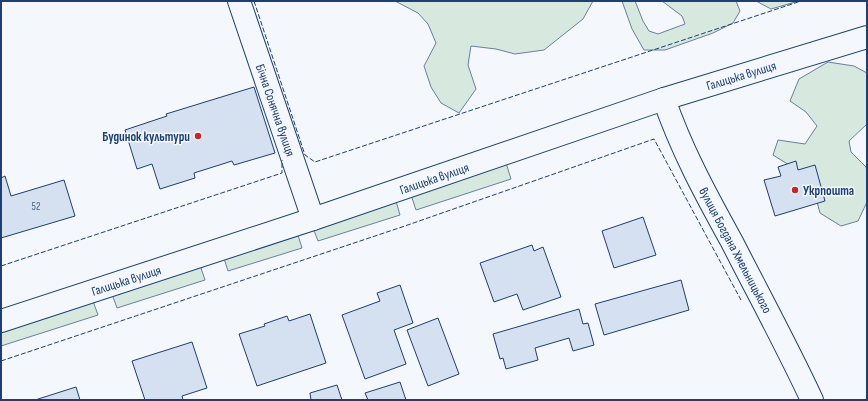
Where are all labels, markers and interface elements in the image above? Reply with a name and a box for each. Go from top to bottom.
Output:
street label: Галицька вулиця [704,58,778,94]
street label: Бічна Сонячна вулиця [252,62,298,159]
place label: Будинок культури [102,129,190,145]
marker: Будинок культури [193,131,203,141]
street label: Галицька вулиця [398,160,471,198]
place label: Укрпошта [803,183,854,199]
street label: вулиця Богдана Хмельницького [695,185,775,316]
marker: Укрпошта [790,185,800,195]
house number: 52 [32,200,41,213]
street label: Галицька вулиця [89,262,163,300]

